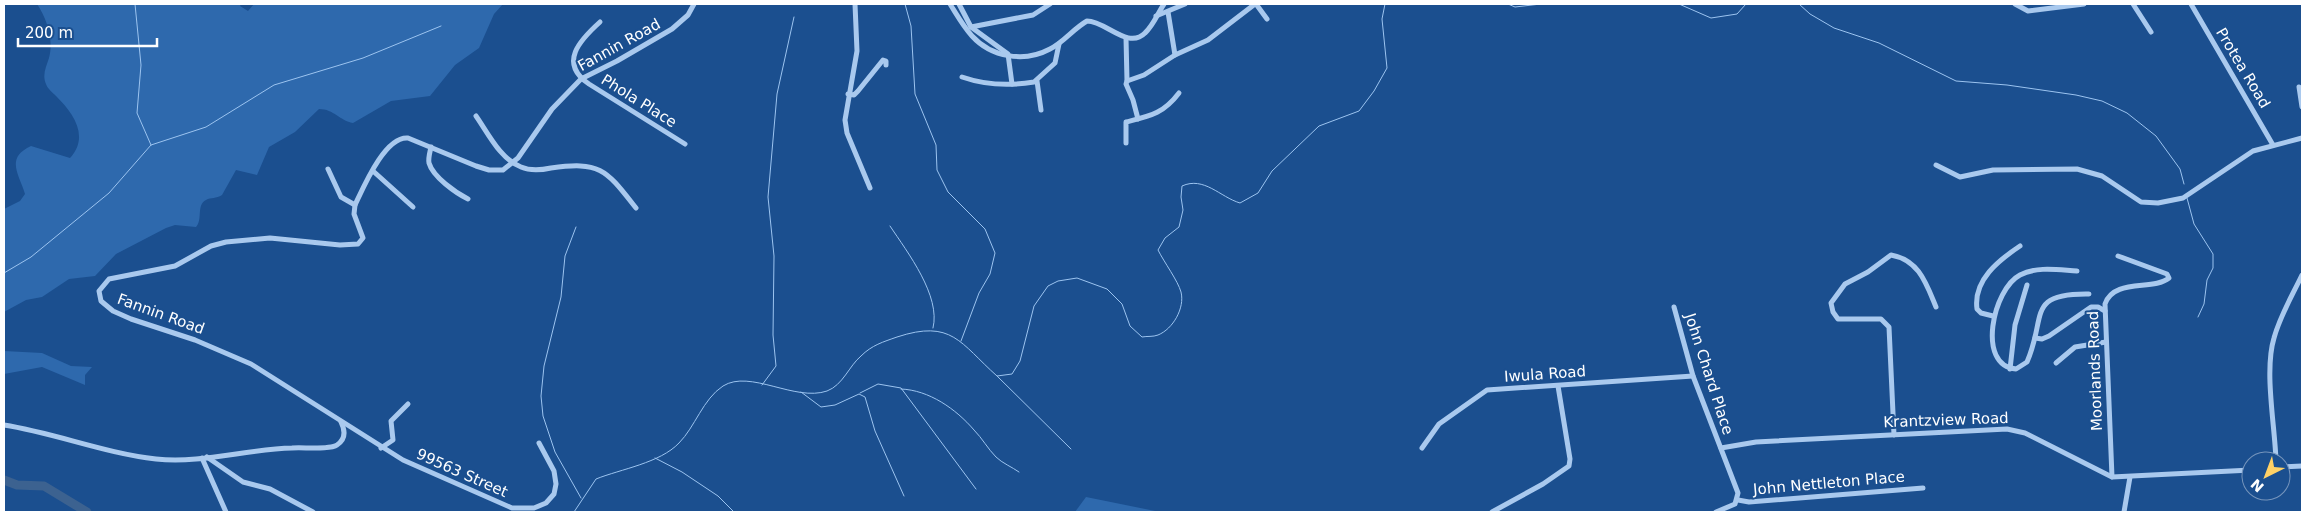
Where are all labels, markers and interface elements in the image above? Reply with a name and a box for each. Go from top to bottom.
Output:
scale bar [18,15,156,47]
street label: Fannin Road [575,15,663,75]
text: 200 m [25,24,73,42]
street label: Protea Road [2212,25,2274,111]
street label: Phola Place [598,71,680,131]
street label: Fannin Road [115,290,207,338]
street label: John Chard Place [1681,310,1737,437]
street label: Moorlands Road [2084,311,2106,431]
street label: Iwula Road [1503,362,1587,386]
street label: Krantzview Road [1883,409,2009,431]
street label: 99563 Street [414,445,511,501]
north arrow [2241,451,2291,501]
street label: John Nettleton Place [1751,467,1906,499]
text: N [2248,476,2267,496]

